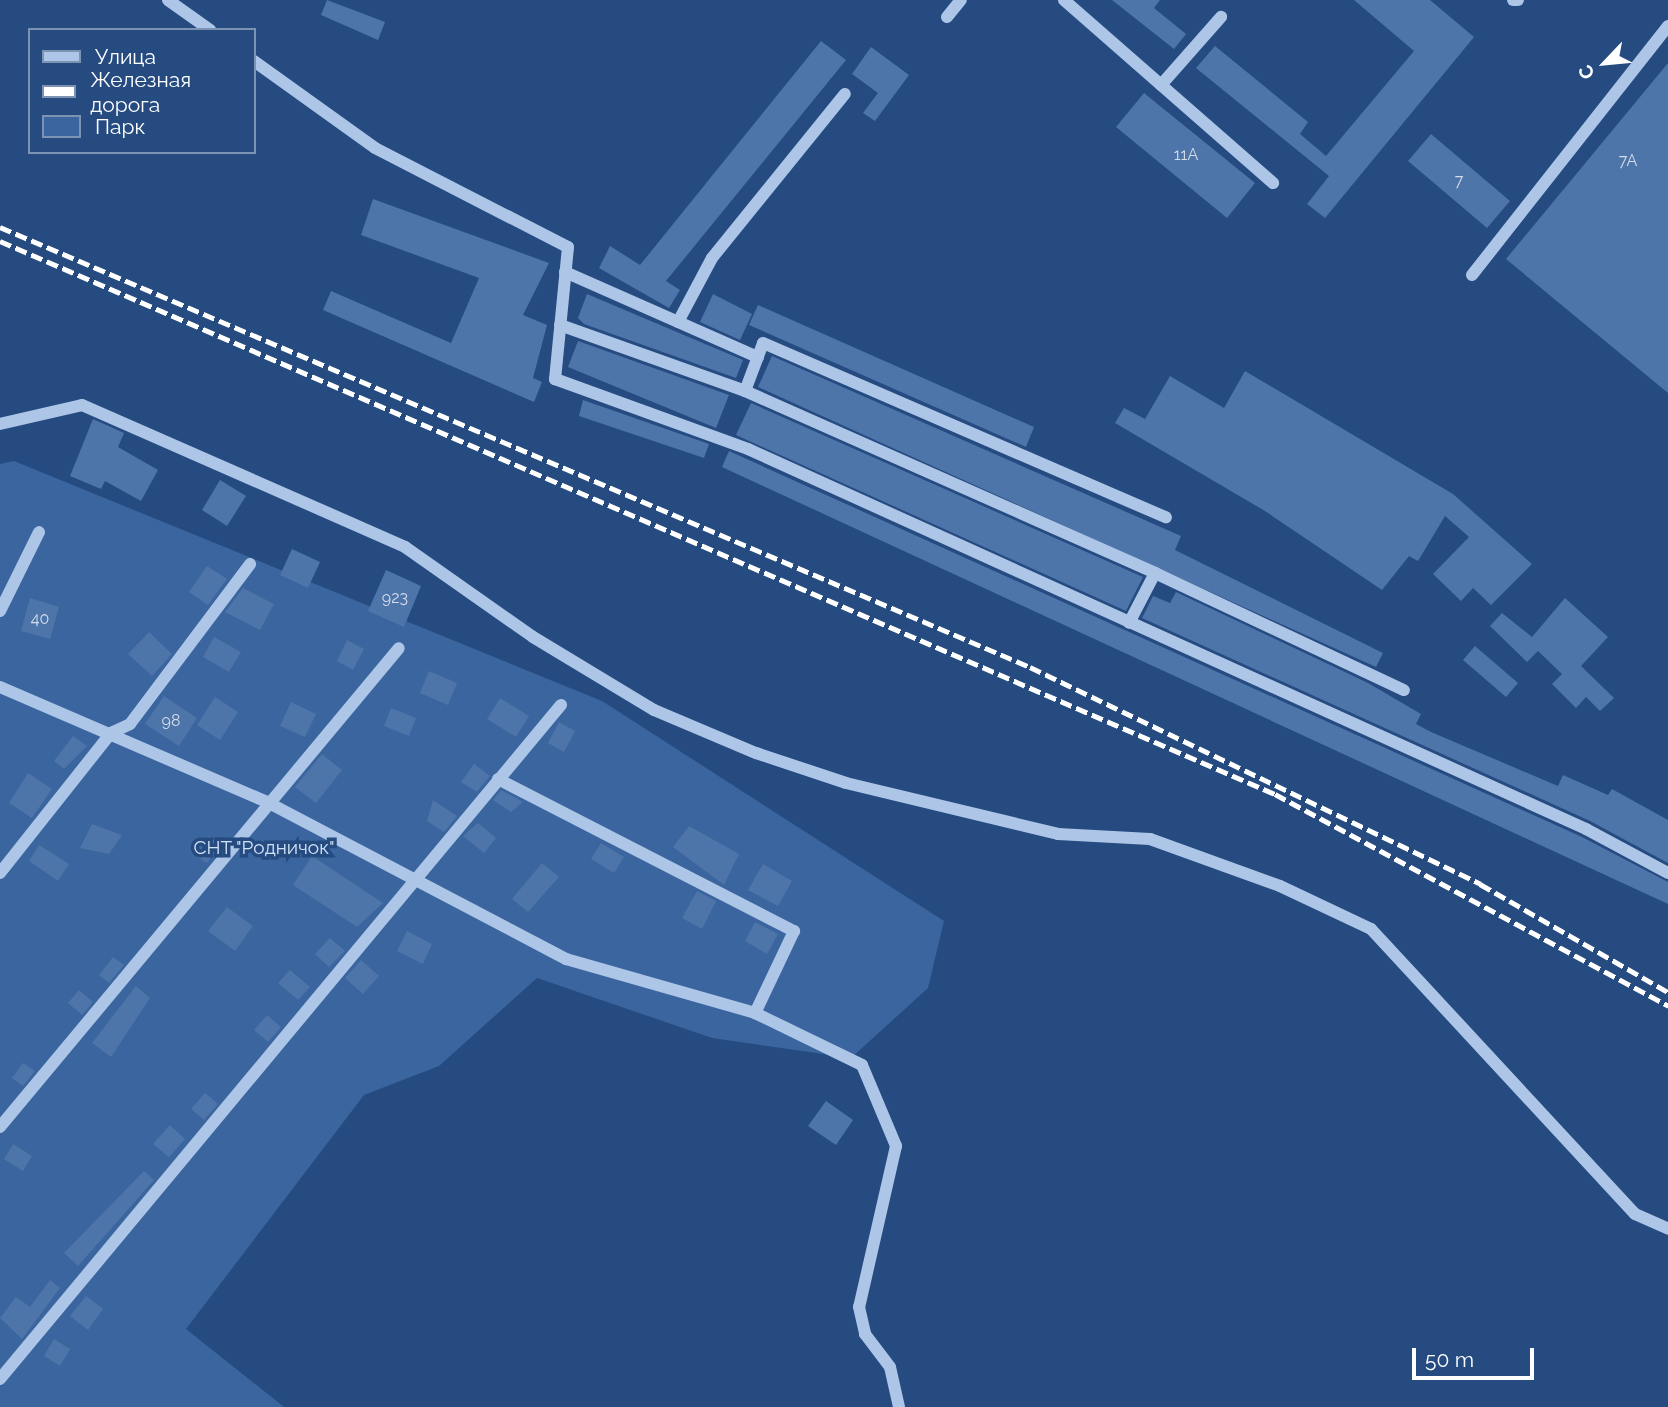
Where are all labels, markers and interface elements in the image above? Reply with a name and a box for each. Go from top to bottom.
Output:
legend [28,28,256,154]
north arrow [1570,28,1640,98]
text: Улица [95,44,156,69]
text: С [1573,62,1599,83]
text: Железная дорога [90,67,191,117]
text: Парк [95,114,145,139]
house number: 11А [1174,145,1198,165]
house number: 7А [1619,151,1637,171]
house number: 7 [1455,171,1463,191]
house number: 923 [382,588,408,608]
house number: 40 [31,609,49,629]
house number: 98 [162,711,180,731]
park label: СНТ "Родничок" [193,837,335,859]
scale bar [1416,1334,1538,1378]
text: 50 m [1425,1347,1474,1372]

